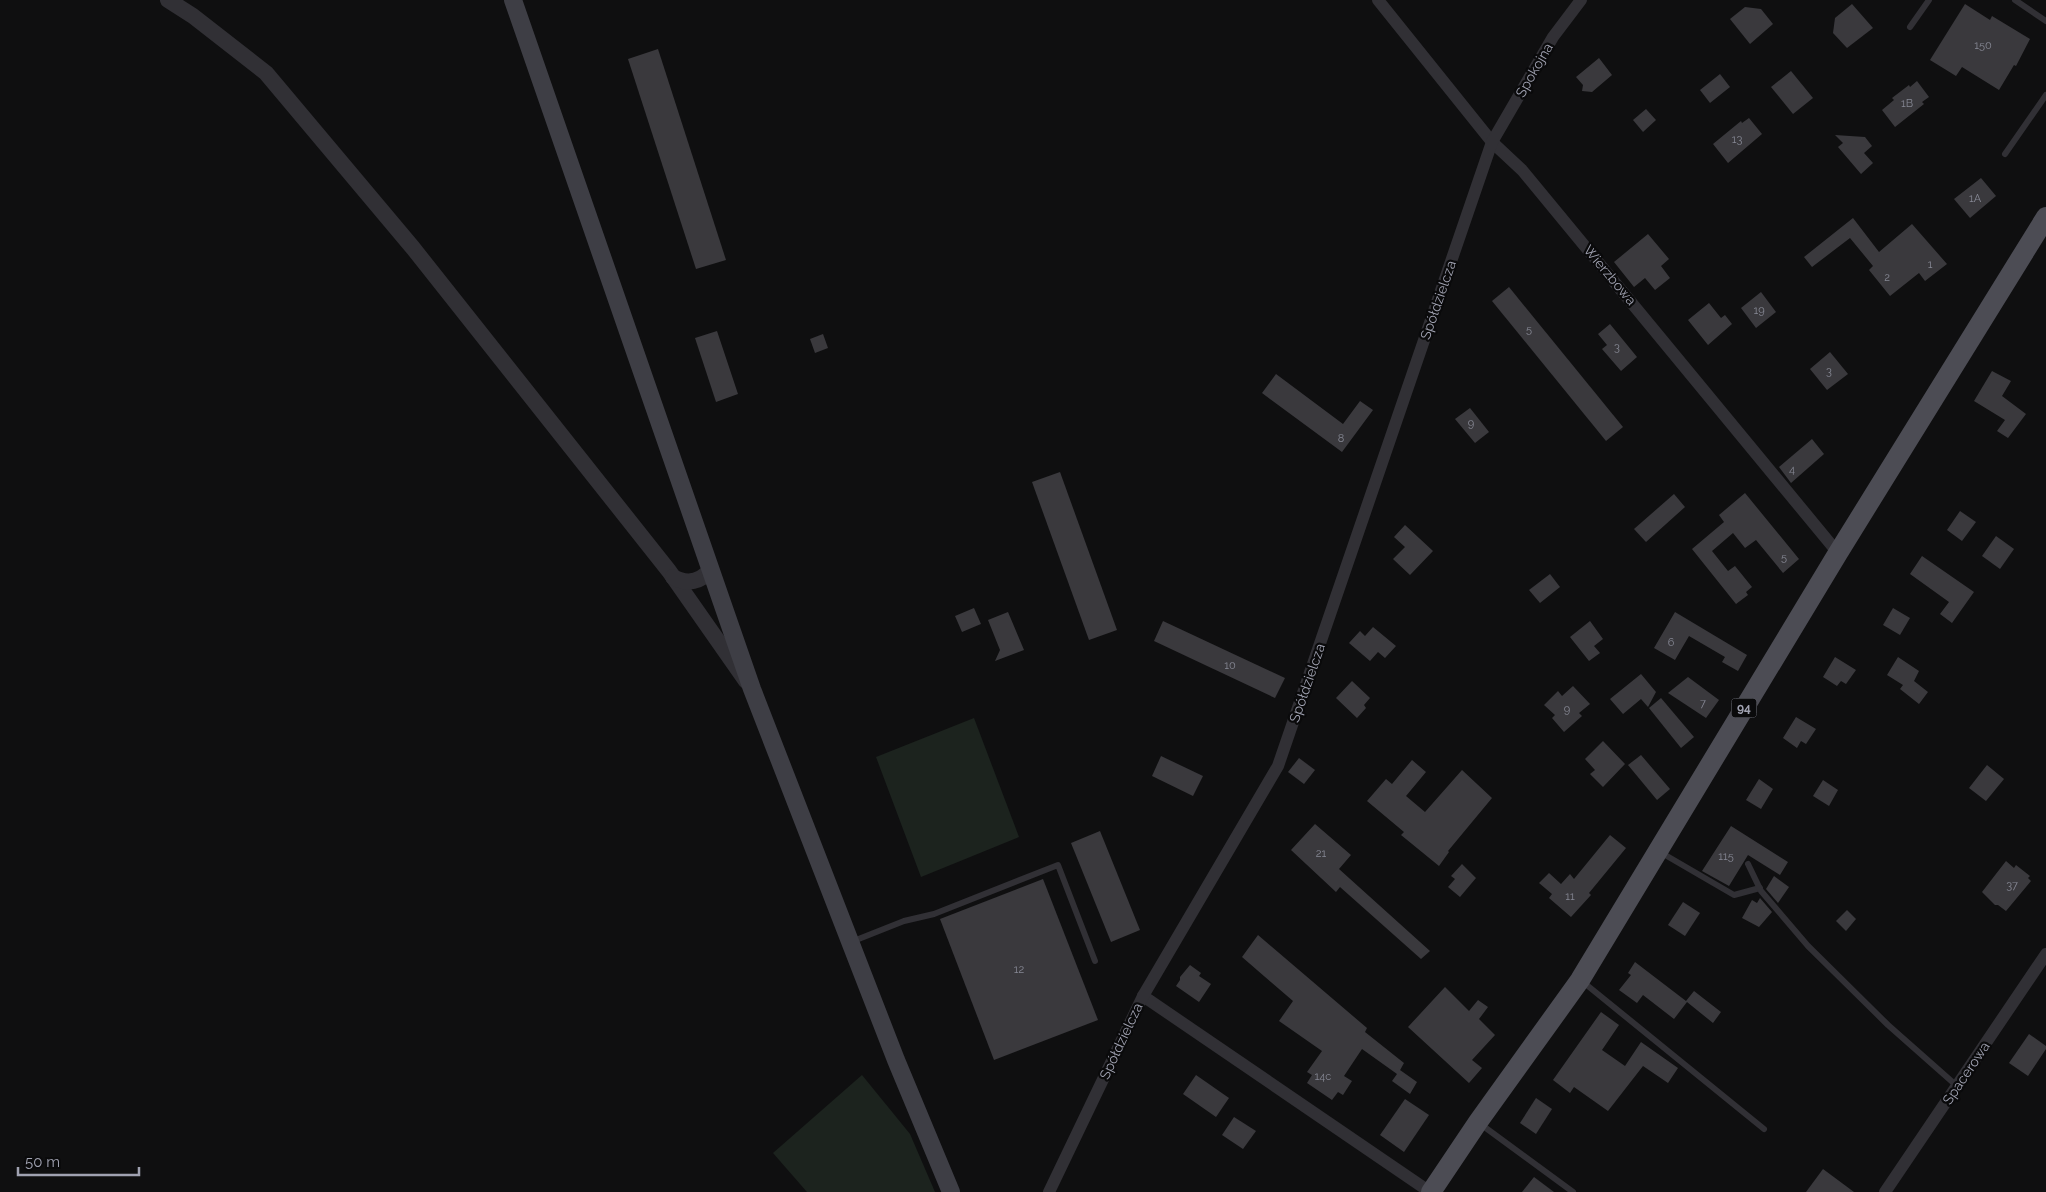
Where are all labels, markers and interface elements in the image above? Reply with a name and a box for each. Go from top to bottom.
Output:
house number: 150 [1974,39,1992,52]
street label: Spokojna [1512,40,1556,100]
house number: 1B [1901,97,1913,110]
house number: 13 [1732,133,1742,146]
house number: 1A [1969,192,1982,205]
street label: Wierzbowa [1580,242,1640,308]
street label: Spółdzielcza [1417,258,1459,342]
house number: 1 [1928,258,1933,271]
house number: 2 [1884,271,1890,284]
house number: 19 [1753,304,1765,317]
house number: 5 [1526,323,1532,336]
house number: 3 [1614,341,1620,354]
house number: 3 [1826,365,1832,378]
house number: 9 [1468,417,1474,430]
house number: 8 [1338,432,1344,445]
house number: 4 [1789,463,1795,476]
house number: 5 [1781,551,1787,564]
house number: 6 [1668,636,1675,649]
street label: Spółdzielcza [1286,641,1328,725]
house number: 10 [1224,659,1236,672]
house number: 7 [1700,697,1706,710]
road number: 94 [1732,698,1756,718]
house number: 9 [1564,703,1570,716]
house number: 21 [1316,847,1327,860]
house number: 115 [1718,850,1734,863]
house number: 37 [2006,879,2018,892]
house number: 11 [1565,890,1575,903]
house number: 12 [1014,963,1024,976]
street label: Spółdzielcza [1096,1000,1146,1082]
street label: Spacerowa [1939,1039,1993,1107]
house number: 14c [1315,1070,1331,1083]
scale bar [18,1144,139,1176]
text: 50 m [25,1153,60,1171]

